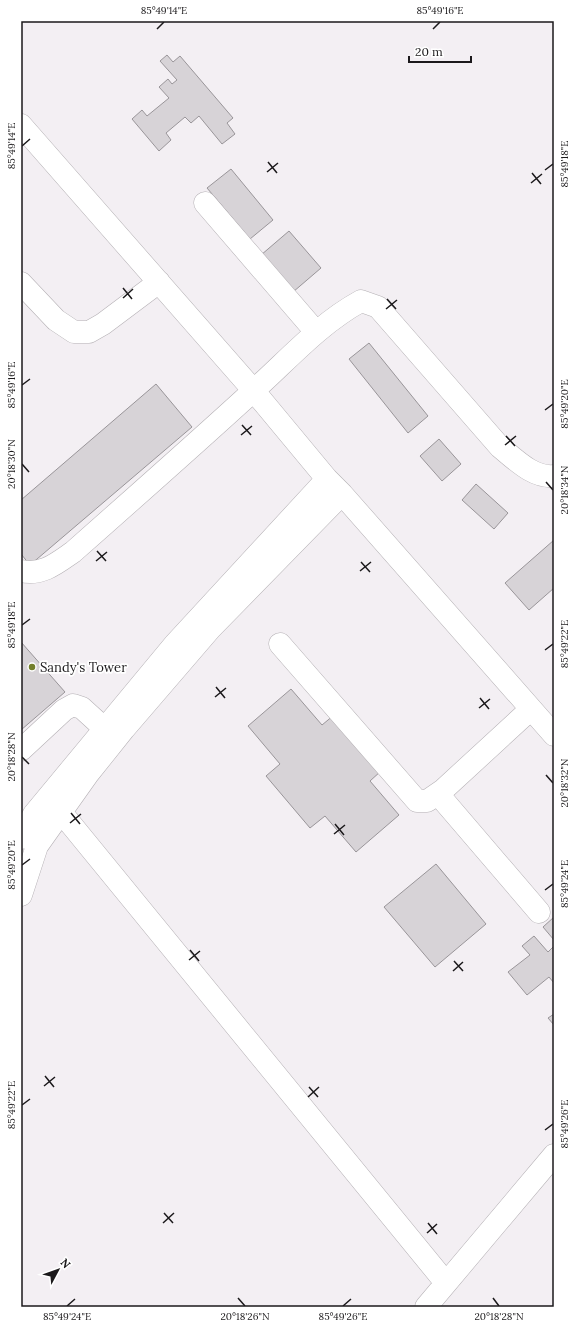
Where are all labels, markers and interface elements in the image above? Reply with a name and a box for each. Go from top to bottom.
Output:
text: 85°49'14"E [141,4,187,17]
text: 85°49'16"E [416,4,464,17]
scale bar [409,38,471,64]
text: 20 m [415,44,443,59]
text: 85°49'14"E [5,123,18,169]
text: 85°49'18"E [558,140,571,188]
text: 85°49'16"E [5,361,18,409]
text: 85°49'20"E [558,379,571,429]
text: 20°18'30"N [5,439,18,489]
text: 20°18'34"N [558,465,571,514]
text: 85°49'18"E [5,601,18,649]
text: 85°49'22"E [558,620,571,668]
place label: Sandy's Tower [40,659,127,676]
marker: Sandy's Tower [27,662,37,672]
text: 20°18'28"N [5,732,18,782]
text: 20°18'32"N [558,758,571,808]
text: 85°49'20"E [5,840,18,890]
text: 85°49'24"E [558,860,571,908]
text: 85°49'22"E [5,1081,18,1129]
text: 85°49'26"E [558,1100,571,1148]
north arrow [38,1250,78,1290]
text: N [57,1256,74,1272]
text: 85°49'24"E [43,1310,91,1323]
text: 20°18'26"N [220,1310,270,1323]
text: 85°49'26"E [319,1310,367,1323]
text: 20°18'28"N [474,1310,524,1323]

